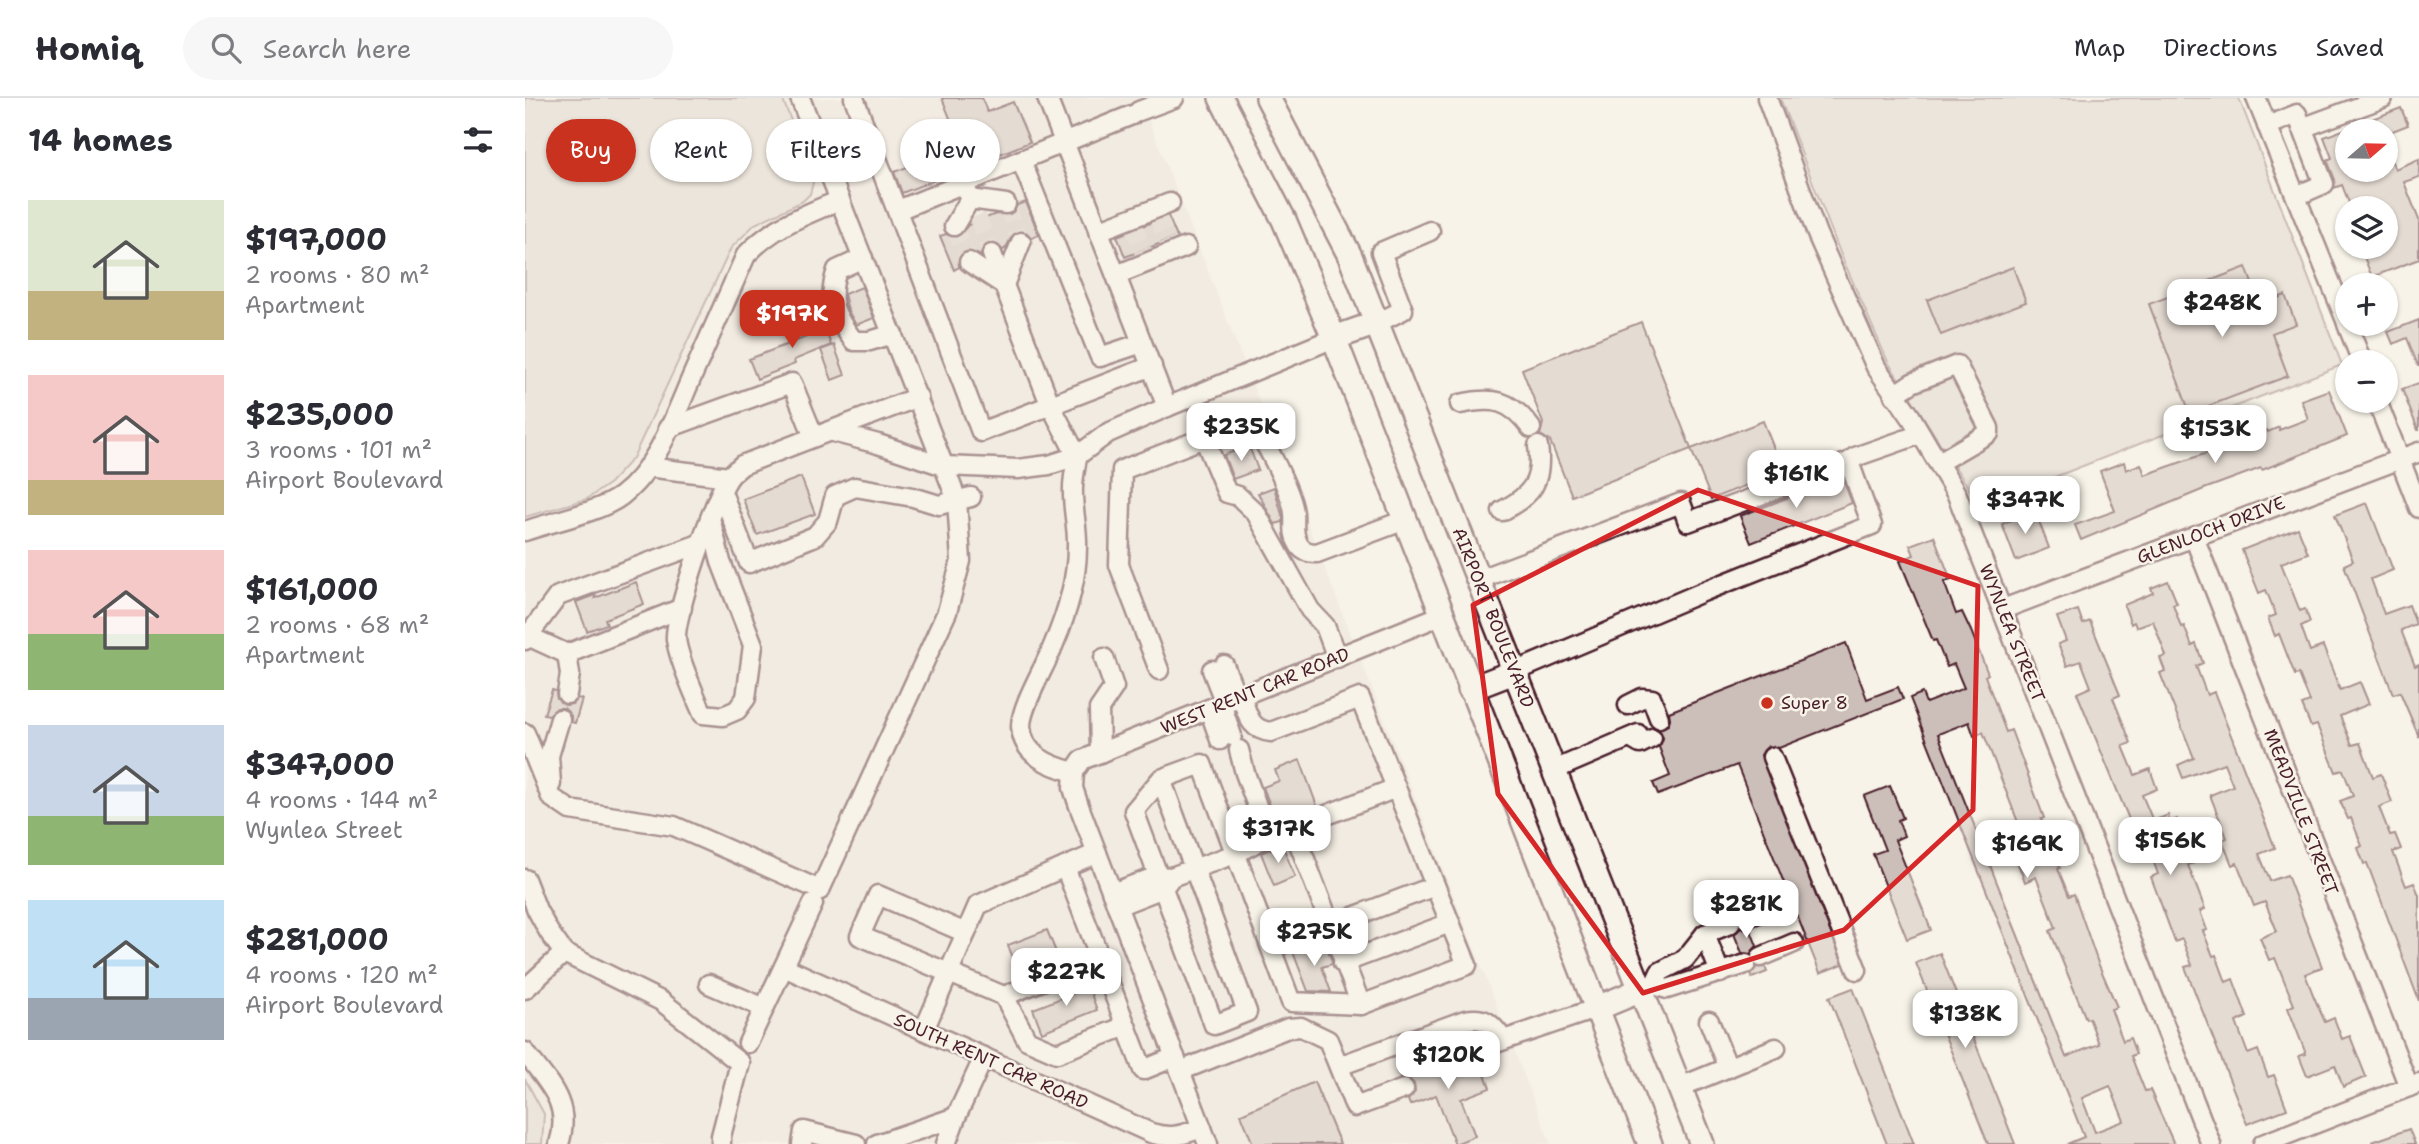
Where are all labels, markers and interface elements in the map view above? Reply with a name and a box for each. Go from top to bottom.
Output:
search box [183,17,673,80]
text: Homiq [35,26,141,71]
icon: search [207,29,245,67]
text: Search here [263,31,411,66]
text: Map [2074,32,2125,64]
text: Directions [2163,32,2278,64]
text: Saved [2316,32,2384,64]
chip: Buy [546,119,636,182]
chip: Rent [650,119,752,182]
chip: Filters [766,119,886,182]
chip: New [900,119,1000,182]
north arrow [2335,119,2397,182]
map controls [2335,119,2398,413]
text: 14 homes [28,120,173,161]
icon: filters [459,121,497,159]
button: layers [2335,196,2398,259]
text: $197,000 [245,219,387,260]
icon: home [84,228,168,312]
text: 2 rooms · 80 m² [245,260,430,290]
button: + [2335,273,2398,336]
pin: $248K [2173,280,2271,339]
text: $248K [2183,287,2261,317]
text: Apartment [245,290,365,320]
pin: $197K [743,290,841,350]
text: $197K [756,298,828,328]
button: − [2335,350,2398,413]
text: $235,000 [245,394,394,435]
icon: home [84,403,168,487]
pin: $235K [1192,404,1290,463]
pin: $153K [2166,406,2264,465]
text: $235K [1202,411,1280,441]
text: $153K [2179,413,2251,443]
text: 3 rooms · 101 m² [245,435,432,465]
pin: $161K [1747,450,1845,510]
text: $161K [1763,458,1829,488]
text: Airport Boulevard [245,465,443,495]
pin: $347K [1976,476,2074,536]
text: $347K [1986,484,2064,514]
street label: GLENLOCH DRIVE [2133,491,2289,569]
street label: AIRPORT BOULEVARD [1447,524,1540,712]
street label: WYNLEA STREET [1973,560,2051,706]
text: $161,000 [245,569,379,610]
icon: home [84,578,168,662]
text: 2 rooms · 68 m² [245,610,429,640]
text: Apartment [245,640,365,670]
street label: WEST RENT CAR ROAD [1157,642,1353,740]
place label: Super 8 [1781,691,1848,715]
marker: Super 8 [1759,695,1775,711]
street label: MEADVILLE STREET [2258,725,2344,899]
text: $347,000 [245,744,395,785]
icon: home [84,753,168,837]
text: 4 rooms · 144 m² [245,785,438,815]
pin: $317K [1229,806,1327,865]
text: $317K [1242,813,1314,843]
text: Wynlea Street [245,815,403,845]
pin: $156K [2121,818,2219,877]
pin: $169K [1978,820,2076,880]
text: $156K [2134,825,2206,855]
text: $169K [1991,828,2063,858]
pin: $281K [1697,880,1795,940]
text: $281K [1710,888,1782,918]
pin: $275K [1265,908,1363,968]
text: $275K [1276,916,1352,946]
text: $281,000 [245,919,389,960]
icon: home [84,928,168,1012]
pin: $227K [1017,948,1115,1008]
text: $227K [1027,956,1105,986]
text: 4 rooms · 120 m² [245,960,438,990]
text: Airport Boulevard [245,990,443,1020]
pin: $138K [1916,990,2014,1050]
text: $138K [1929,998,2001,1028]
street label: SOUTH RENT CAR ROAD [890,1007,1092,1115]
pin: $120K [1399,1032,1497,1091]
text: $120K [1412,1039,1484,1069]

